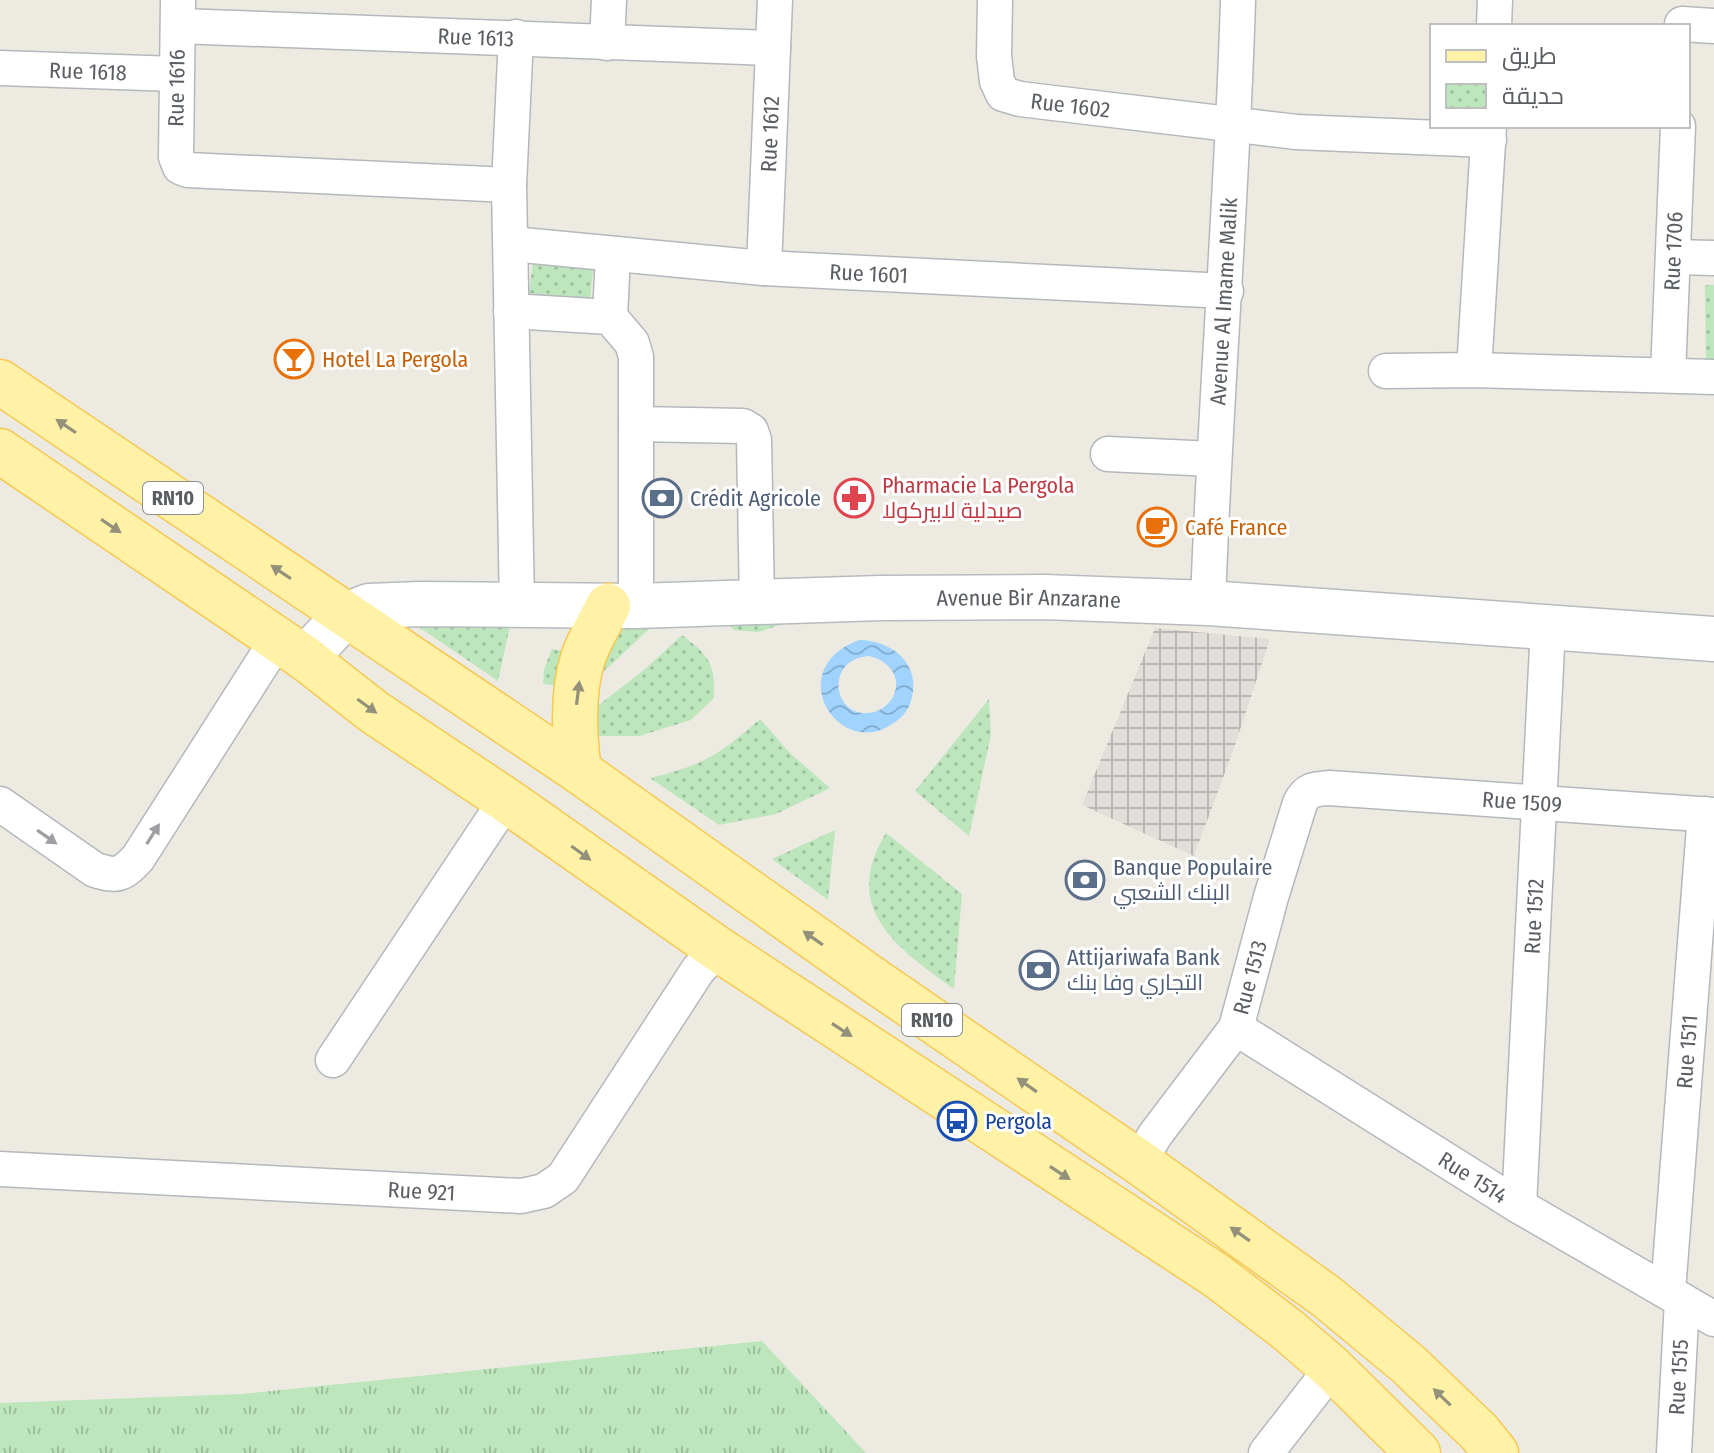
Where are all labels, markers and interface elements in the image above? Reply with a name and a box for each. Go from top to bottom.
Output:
street label: Rue 1613 [437,23,515,52]
legend [1430,24,1690,128]
text: طريق [1502,42,1557,71]
street label: Rue 1616 [162,49,191,127]
street label: Rue 1618 [49,57,127,86]
text: حديقة [1502,82,1564,110]
street label: Rue 1602 [1029,87,1112,124]
street label: Rue 1612 [755,95,785,173]
street label: Avenue Al Imame Malik [1204,196,1243,406]
street label: Rue 1706 [1658,211,1689,291]
street label: Rue 1601 [829,258,909,289]
bar icon: Hotel La Pergola [273,338,315,380]
place label: Hotel La Pergola [322,346,468,373]
one-way arrow [55,419,76,434]
place label: Pharmacie La Pergola صيدلية لابيركولا [882,472,1074,524]
bank icon: Crédit Agricole [641,477,683,519]
pharmacy icon: Pharmacie La Pergola صيدلية لابيركولا [833,477,875,519]
road number: RN10 [143,482,203,514]
place label: Crédit Agricole [690,485,821,512]
cafe icon: Café France [1136,506,1178,548]
place label: Café France [1185,514,1287,541]
one-way arrow [100,518,121,533]
one-way arrow [271,564,292,579]
street label: Avenue Bir Anzarane [936,584,1121,614]
one-way arrow [571,681,584,706]
one-way arrow [356,698,377,713]
street label: Rue 1509 [1481,786,1563,818]
one-way arrow [145,824,160,845]
one-way arrow [37,829,58,844]
one-way arrow [570,845,592,861]
place label: Banque Populaire البنك الشعبي [1113,854,1272,909]
bank icon: Banque Populaire البنك الشعبي [1064,859,1106,901]
street label: Rue 1512 [1519,878,1549,955]
one-way arrow [802,931,823,946]
street label: Rue 1513 [1227,937,1273,1018]
place label: Attijariwafa Bank التجاري وفا بنك [1067,944,1221,999]
bank icon: Attijariwafa Bank التجاري وفا بنك [1018,949,1060,991]
road number: RN10 [902,1004,962,1036]
street label: Rue 1511 [1671,1014,1703,1090]
one-way arrow [832,1023,853,1038]
one-way arrow [1017,1078,1038,1093]
bus stop icon: Pergola [936,1100,978,1142]
place label: Pergola [985,1108,1052,1135]
street label: Rue 1514 [1433,1146,1513,1209]
one-way arrow [1049,1166,1070,1181]
street label: Rue 921 [387,1176,456,1207]
one-way arrow [1229,1227,1250,1243]
street label: Rue 1515 [1663,1339,1694,1416]
one-way arrow [1433,1388,1452,1407]

